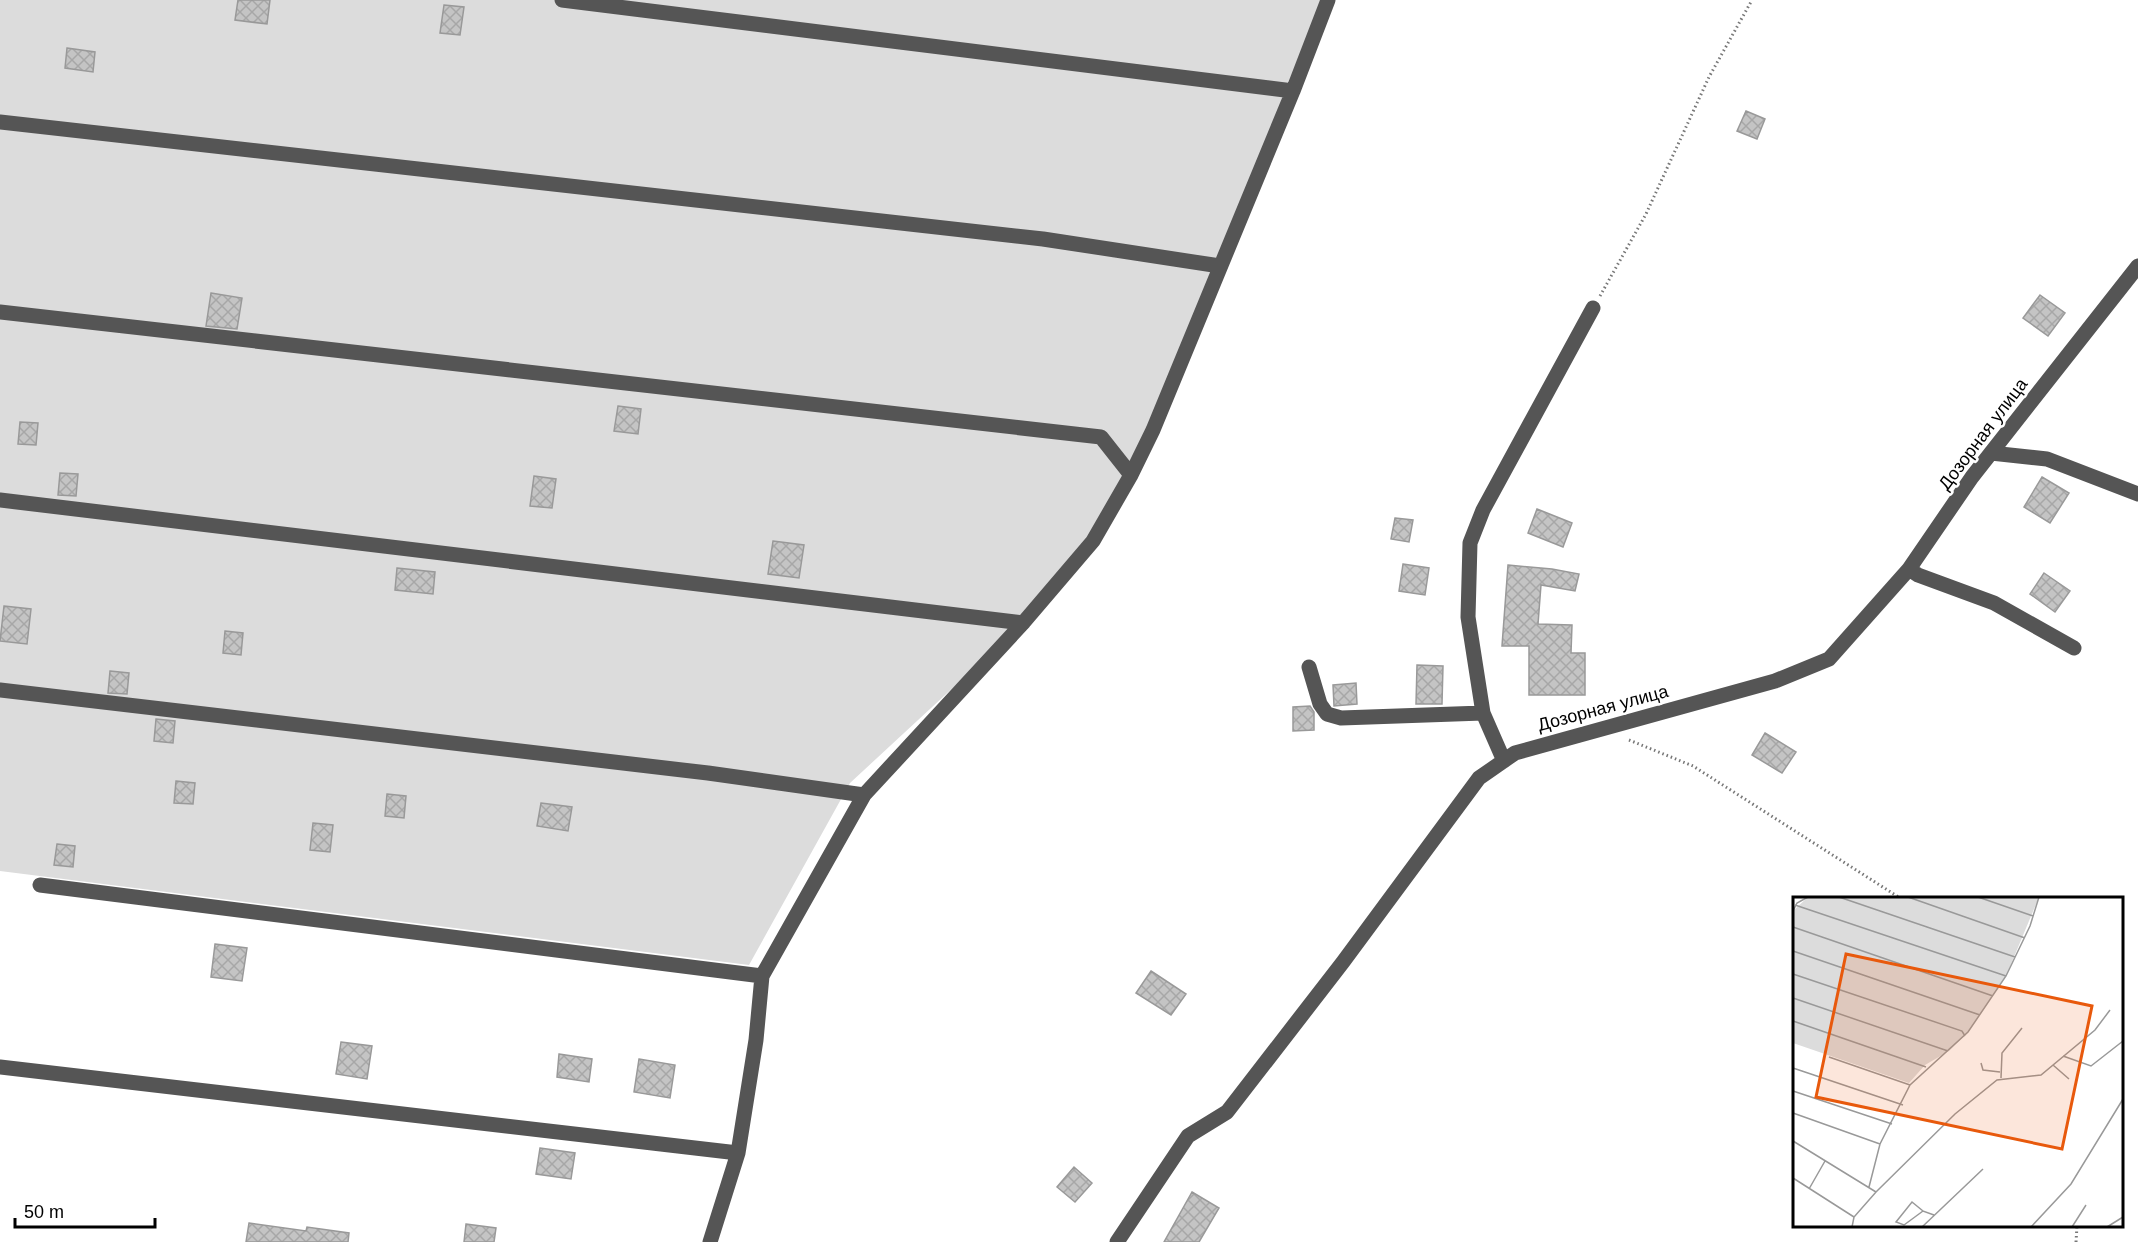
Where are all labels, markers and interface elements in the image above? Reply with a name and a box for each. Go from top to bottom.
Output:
street label: Дозорная улица [1935,374,2032,494]
street label: Дозорная улица [1535,681,1671,735]
inset map [1793,897,2123,1227]
scale bar [15,1191,154,1229]
text: 50 m [24,1202,64,1222]

